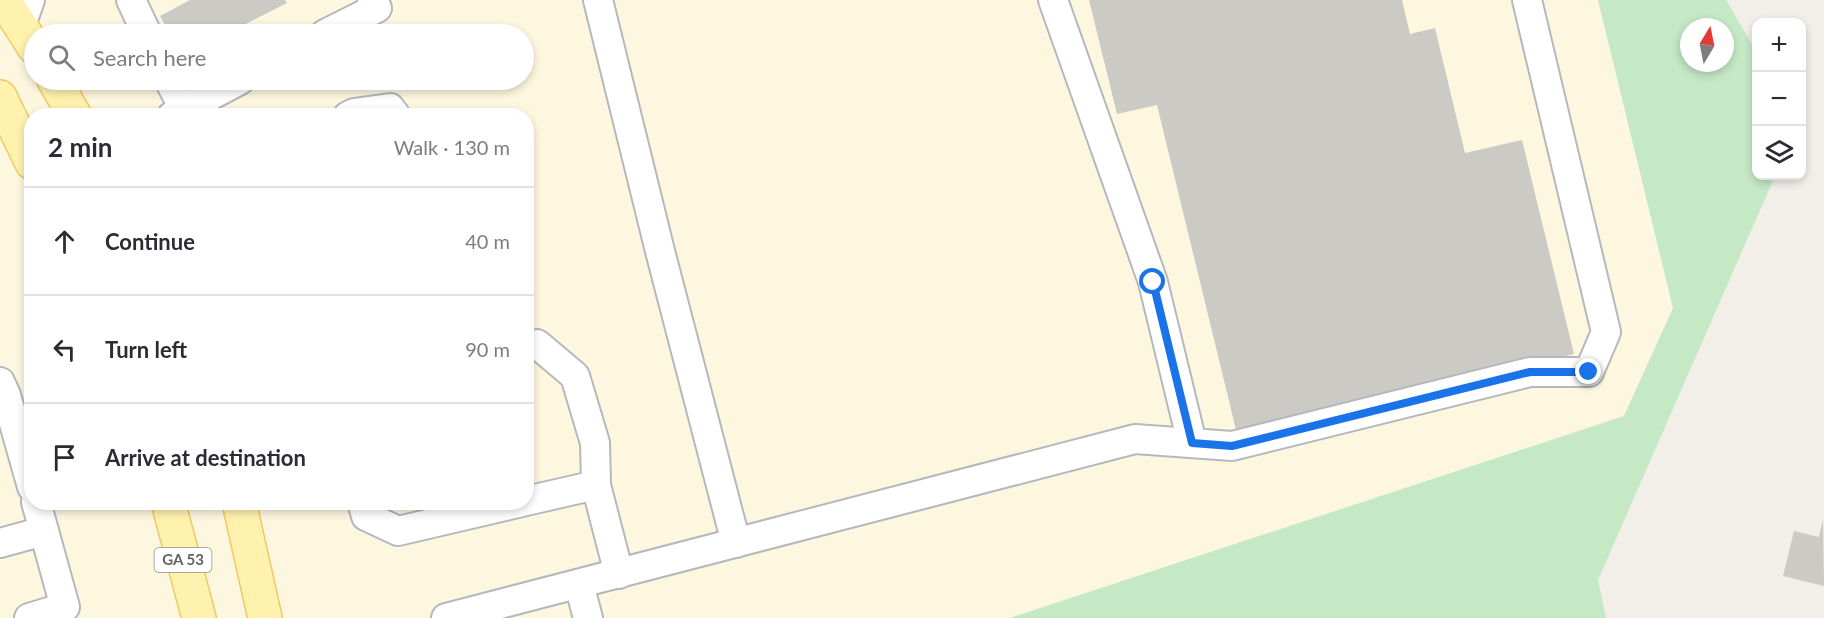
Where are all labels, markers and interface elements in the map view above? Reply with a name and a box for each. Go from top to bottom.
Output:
north arrow [1680,18,1734,72]
map controls [1752,18,1806,180]
button: + [1752,18,1806,72]
search box [24,24,534,90]
icon: search [45,41,78,74]
text: Search here [93,44,206,71]
button: − [1752,72,1806,126]
button: layers [1752,126,1806,180]
text: 2 min [48,131,112,163]
text: Walk · 130 m [394,135,510,159]
icon: ahead [48,225,81,258]
text: Continue [105,228,195,255]
text: 40 m [465,229,510,253]
route start [1139,268,1165,294]
icon: left [48,333,81,366]
text: Turn left [105,336,187,363]
text: 90 m [465,337,510,361]
route end [1575,358,1601,384]
icon: arrive [48,441,81,474]
text: Arrive at destination [105,444,306,471]
road number: GA 53 [154,548,212,572]

